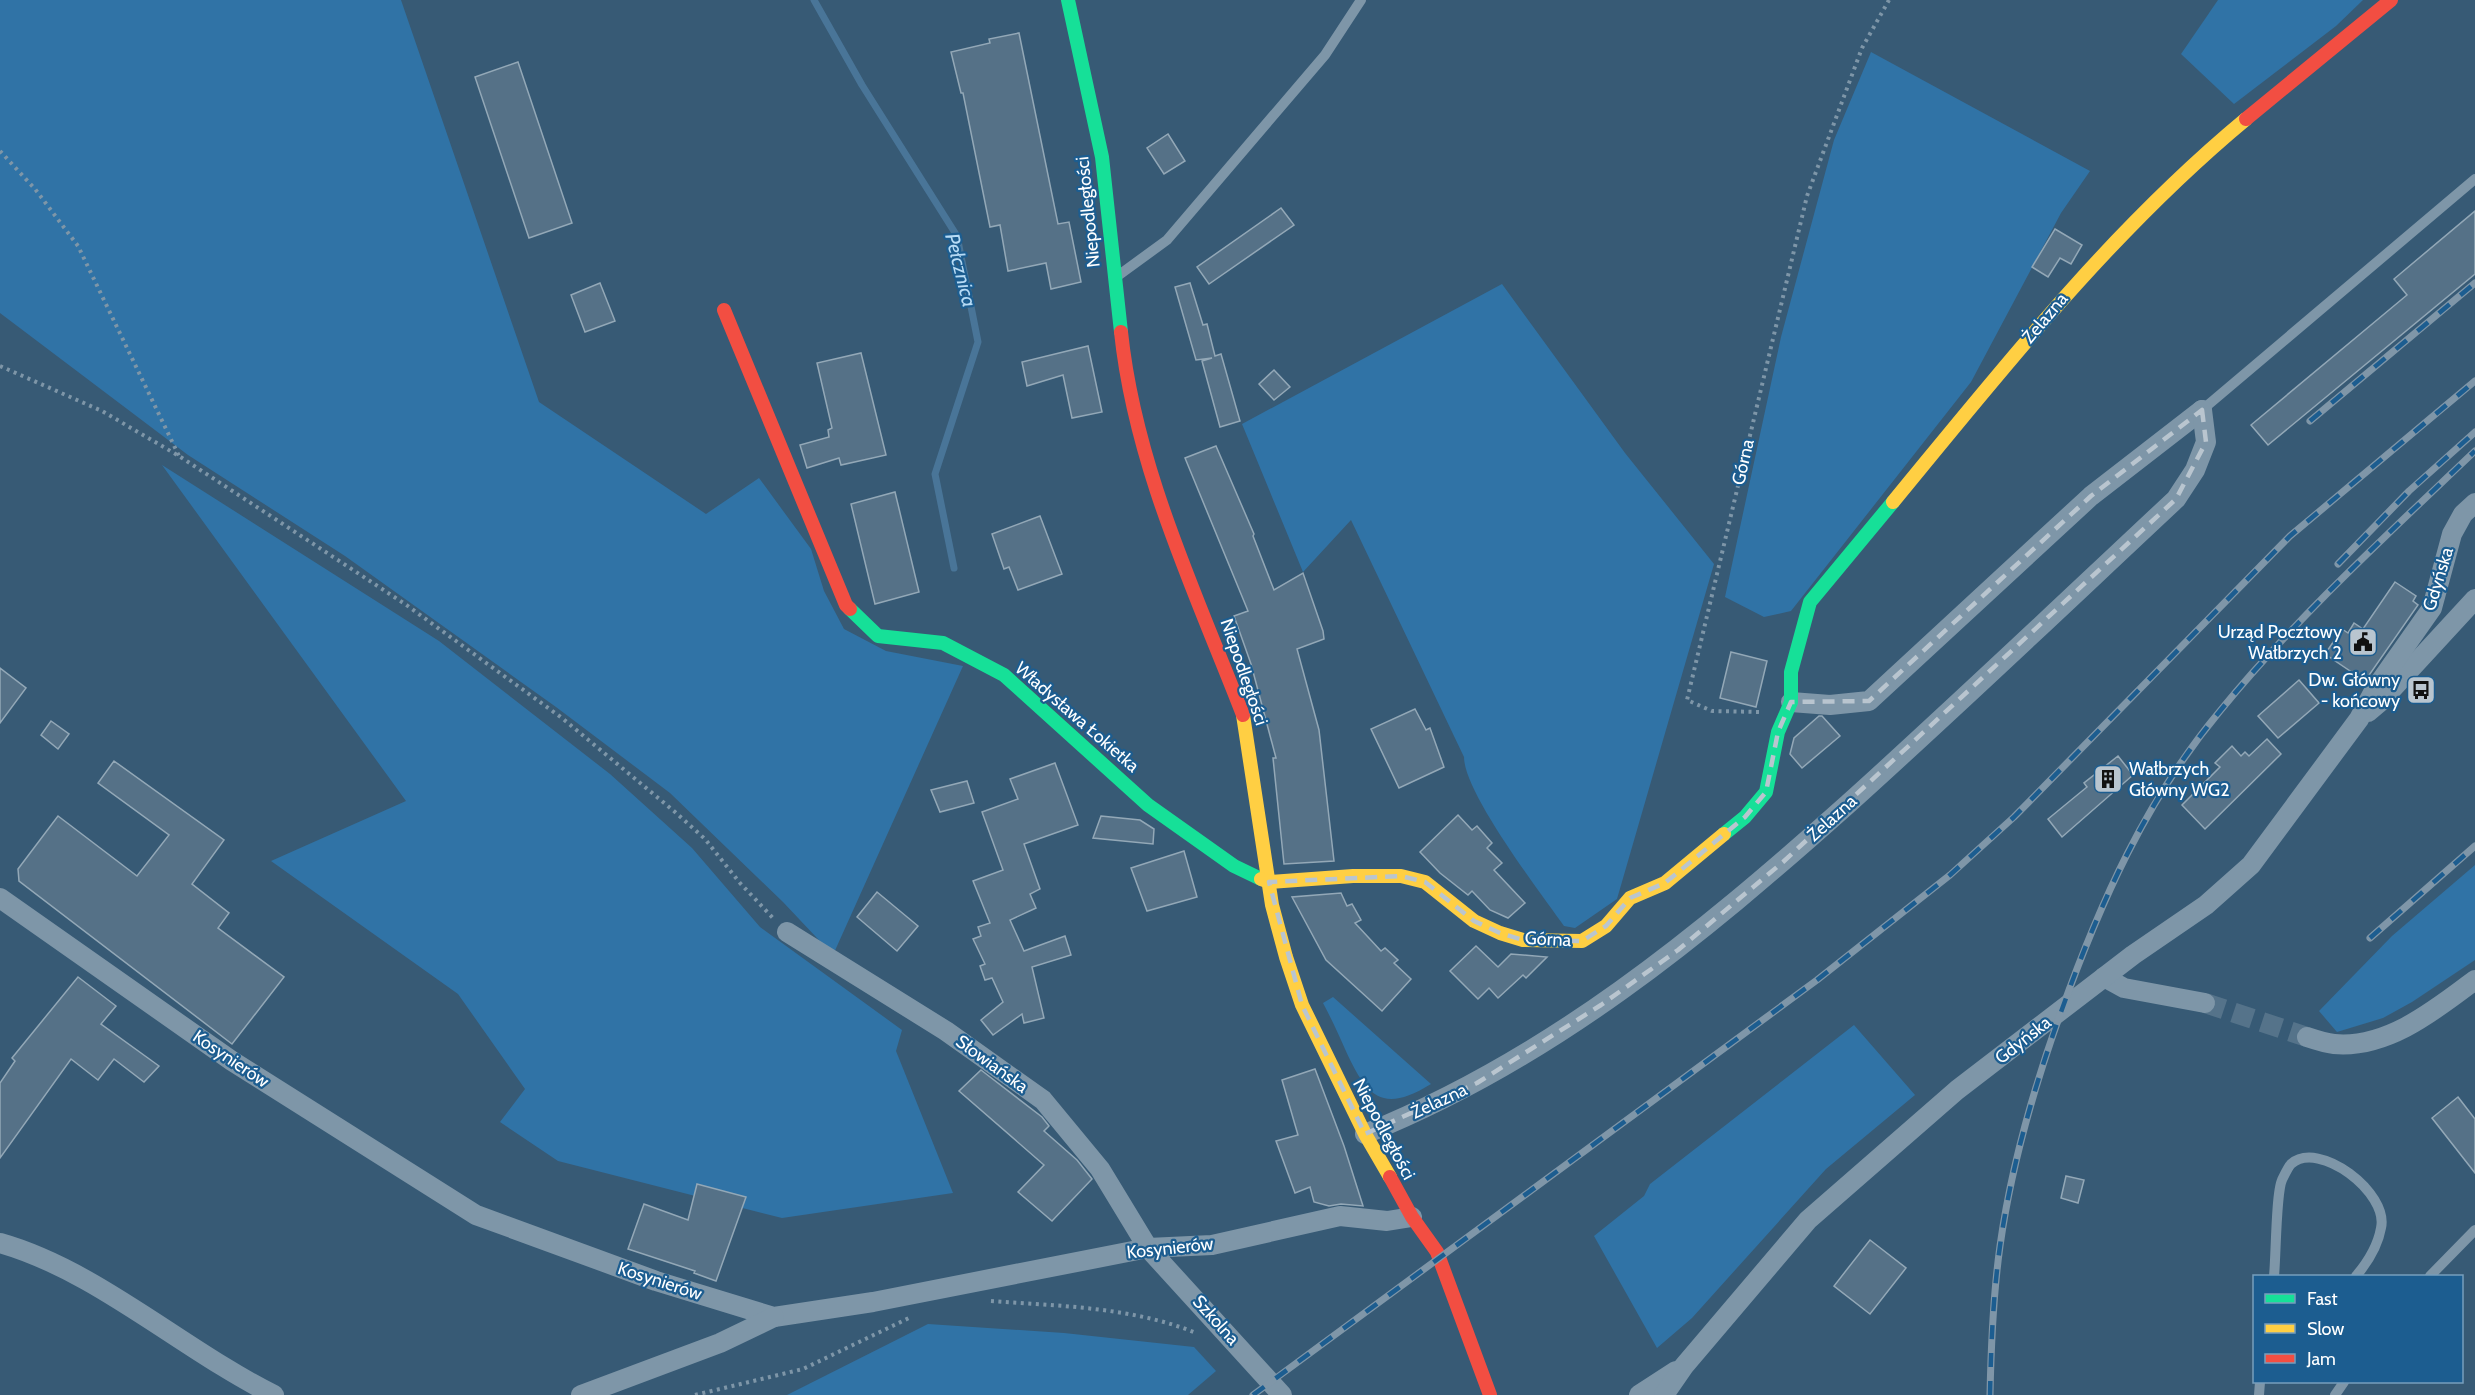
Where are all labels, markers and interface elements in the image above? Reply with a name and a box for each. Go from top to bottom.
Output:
street label: Niepodległości [1071,155,1105,269]
water label: Pełcznica [940,231,982,309]
street label: Żelazna [2018,288,2073,348]
street label: Górna [1727,437,1759,487]
street label: Gdyńska [2418,544,2458,613]
street label: Niepodległości [1215,616,1273,728]
place label: Urząd Pocztowy Wałbrzych 2 [2218,621,2342,664]
public building icon: Urząd Pocztowy Wałbrzych 2 [2347,626,2379,658]
street label: Władysława Łokietka [1010,657,1144,777]
place label: Dw. Główny - końcowy [2308,669,2400,712]
bus stop icon: Dw. Główny - końcowy [2405,674,2437,706]
place label: Wałbrzych Główny WG2 [2129,758,2230,801]
building icon: Wałbrzych Główny WG2 [2092,763,2124,795]
street label: Żelazna [1803,790,1862,846]
street label: Górna [1524,927,1572,951]
street label: Gdyńska [1991,1011,2056,1069]
street label: Kosynierów [189,1025,273,1093]
street label: Słowiańska [951,1030,1033,1098]
street label: Niepodległości [1348,1075,1420,1183]
street label: Żelazna [1408,1078,1471,1123]
street label: Kosynierów [1125,1232,1215,1264]
street label: Kosynierów [615,1257,705,1305]
legend [2253,1275,2463,1383]
text: Fast [2307,1288,2338,1310]
street label: Szkolna [1188,1291,1244,1350]
text: Slow [2307,1318,2344,1340]
text: Jam [2306,1348,2336,1370]

